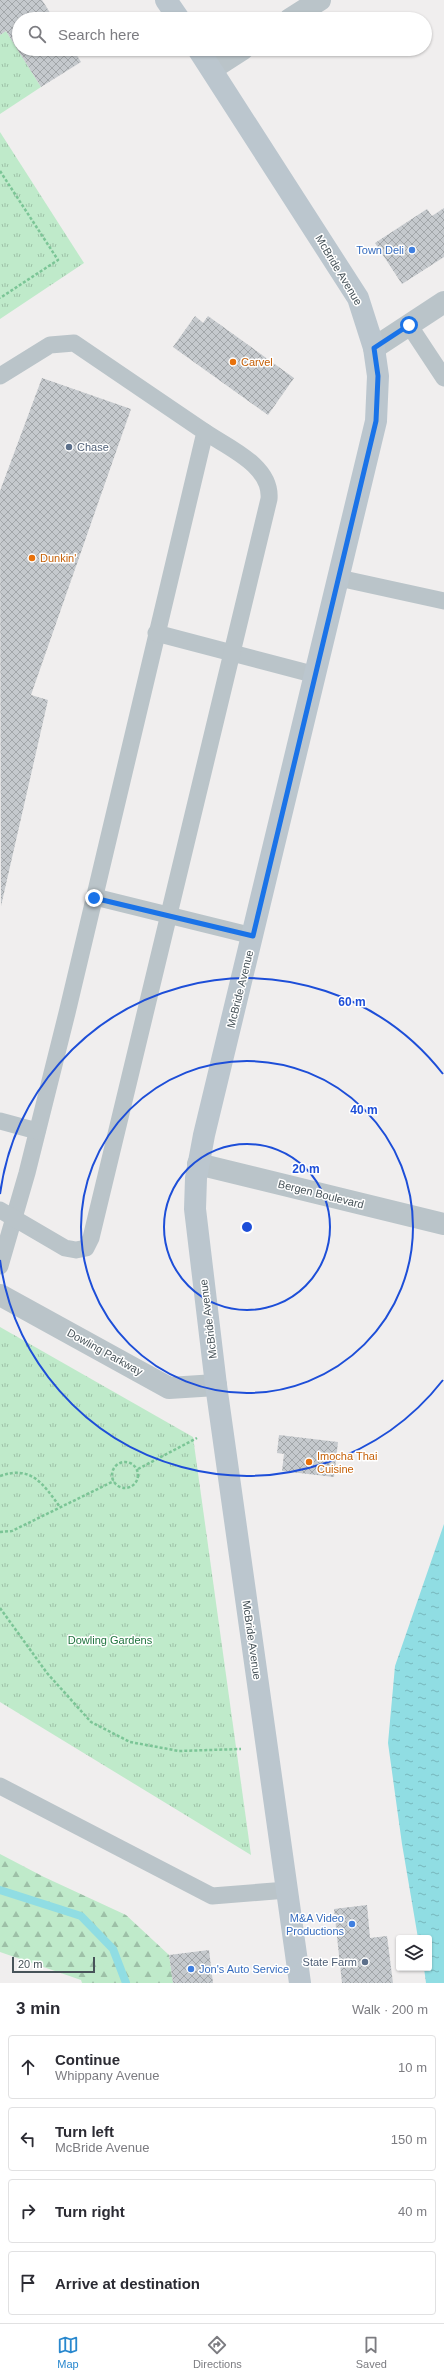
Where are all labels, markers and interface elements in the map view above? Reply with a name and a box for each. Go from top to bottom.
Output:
search box [12,12,432,56]
icon: search [26,23,48,45]
text: Search here [58,26,140,43]
street label: McBride Avenue [313,233,365,307]
place label: Town Deli [356,244,404,256]
marker: Town Deli [407,245,417,255]
route start [400,316,418,334]
place label: Carvel [241,356,273,368]
marker: Carvel [228,357,238,367]
place label: Chase [77,441,109,453]
marker: Chase [64,442,74,452]
place label: Dunkin' [40,552,76,564]
marker: Dunkin' [27,553,37,563]
route end [85,889,103,907]
street label: McBride Avenue [225,949,255,1029]
text: 60 m [338,995,366,1009]
text: 40 m [350,1103,378,1117]
text: 20 m [292,1162,320,1176]
street label: Bergen Boulevard [277,1178,365,1210]
centre of rings [240,1220,254,1234]
street label: McBride Avenue [197,1279,219,1359]
street label: Dowling Parkway [65,1326,145,1378]
place label: Imocha Thai Cuisine [317,1450,377,1475]
marker: Imocha Thai Cuisine [304,1457,314,1467]
street label: McBride Avenue [240,1600,264,1680]
park label: Dowling Gardens [68,1634,153,1646]
place label: M&A Video Productions [286,1912,344,1937]
marker: M&A Video Productions [347,1919,357,1929]
map controls [396,1935,432,1971]
button: layers [396,1935,432,1971]
scale bar [12,1955,95,1974]
place label: State Farm [303,1956,357,1968]
marker: State Farm [360,1957,370,1967]
text: 20 m [18,1958,42,1970]
place label: Jon's Auto Service [199,1963,289,1975]
marker: Jon's Auto Service [186,1964,196,1974]
text: 3 min [16,1999,60,2018]
text: Walk · 200 m [352,2002,428,2017]
text: Continue [55,2051,120,2068]
icon: ahead [17,2056,39,2078]
text: 10 m [398,2060,427,2075]
text: Whippany Avenue [55,2068,160,2083]
text: Turn left [55,2123,114,2140]
icon: left [17,2128,39,2150]
text: 150 m [391,2132,427,2147]
text: McBride Avenue [55,2140,149,2155]
icon: right [17,2200,39,2222]
text: Turn right [55,2203,125,2220]
text: 40 m [398,2204,427,2219]
icon: arrive [17,2272,39,2294]
text: Arrive at destination [55,2275,200,2292]
tab: Map [57,2334,79,2370]
tab: Directions [193,2334,242,2370]
tab: Saved [356,2334,387,2370]

